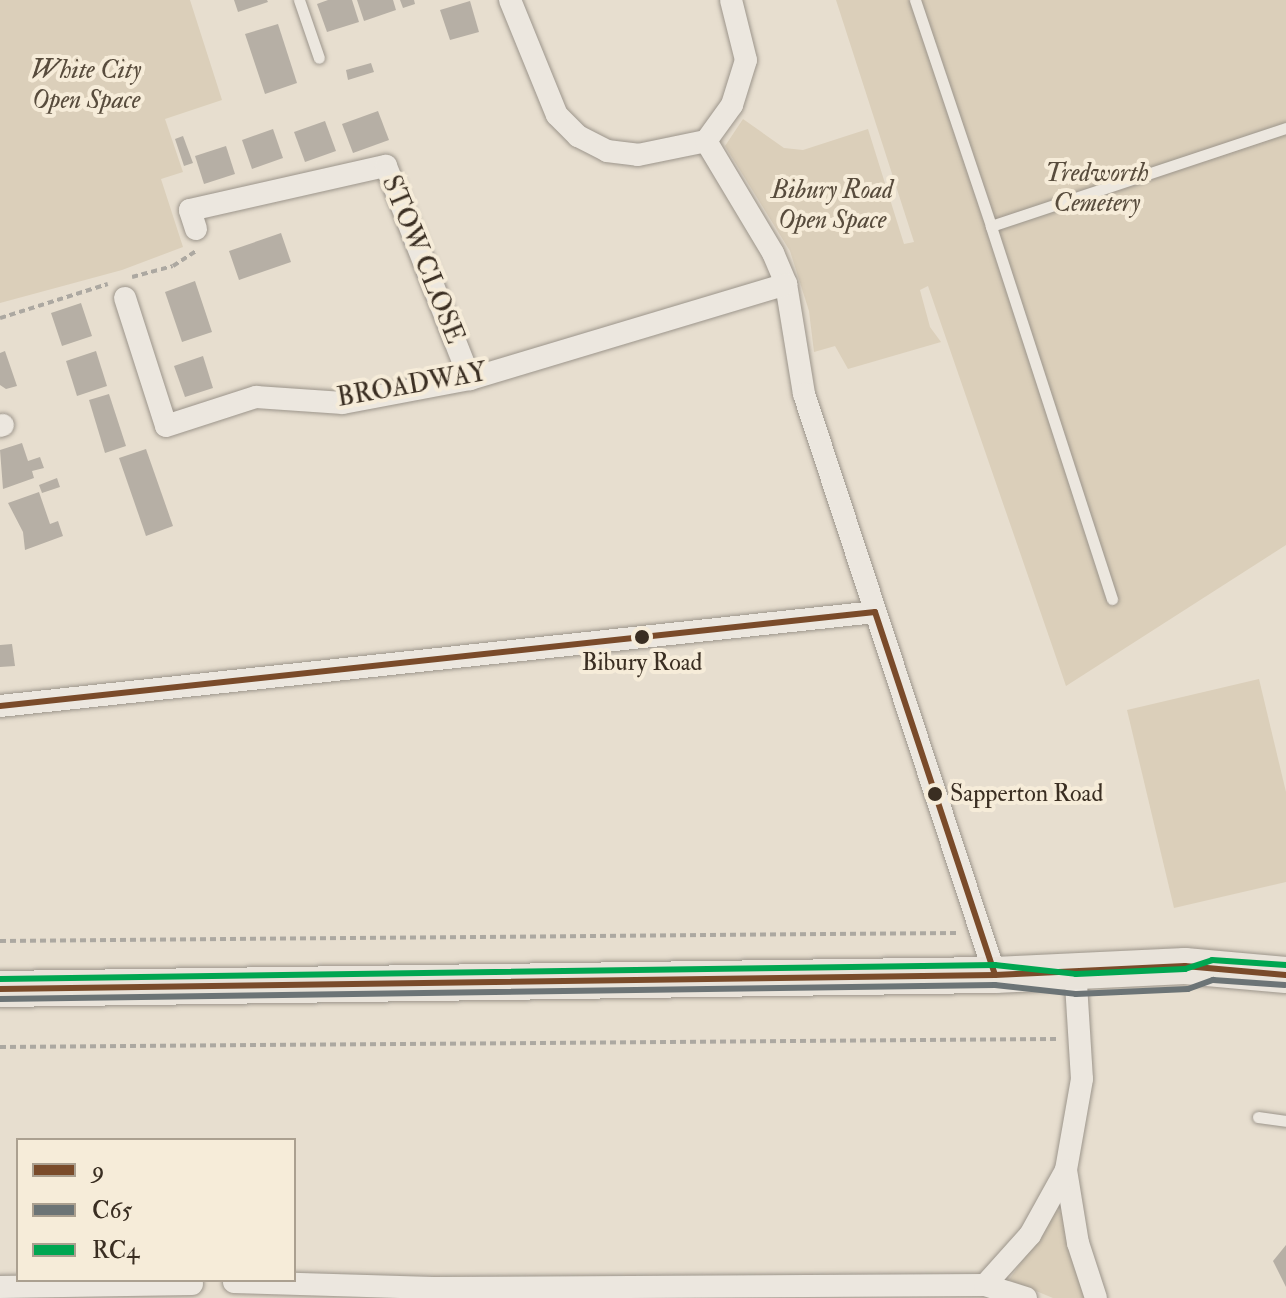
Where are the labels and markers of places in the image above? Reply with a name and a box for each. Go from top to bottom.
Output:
marker: Bibury Road [634,629,650,645]
place label: Bibury Road [582,649,702,677]
place label: Sapperton Road [950,780,1103,808]
marker: Sapperton Road [927,786,943,802]

